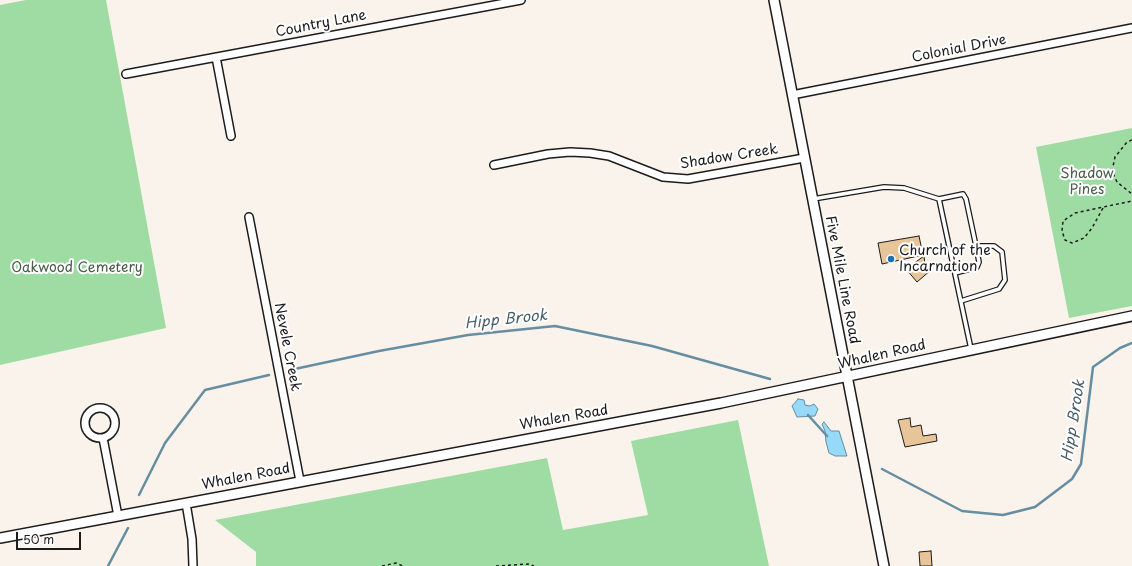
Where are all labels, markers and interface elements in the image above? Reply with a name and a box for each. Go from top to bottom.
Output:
street label: Country Lane [274,7,368,41]
street label: Colonial Drive [910,32,1008,66]
street label: Shadow Creek [679,141,779,173]
park label: Shadow Pines [1060,166,1114,198]
street label: Five Mile Line Road [821,214,863,346]
place label: Church of the Incarnation [899,243,991,276]
marker: Church of the Incarnation [886,254,896,264]
park label: Oakwood Cemetery [11,260,143,276]
street label: Nevele Creek [270,301,304,393]
water label: Hipp Brook [464,307,548,333]
street label: Whalen Road [836,337,928,373]
water label: Hipp Brook [1059,379,1089,463]
street label: Whalen Road [518,402,610,434]
street label: Whalen Road [200,460,292,494]
scale bar [18,524,83,550]
text: 50 m [23,530,54,548]

